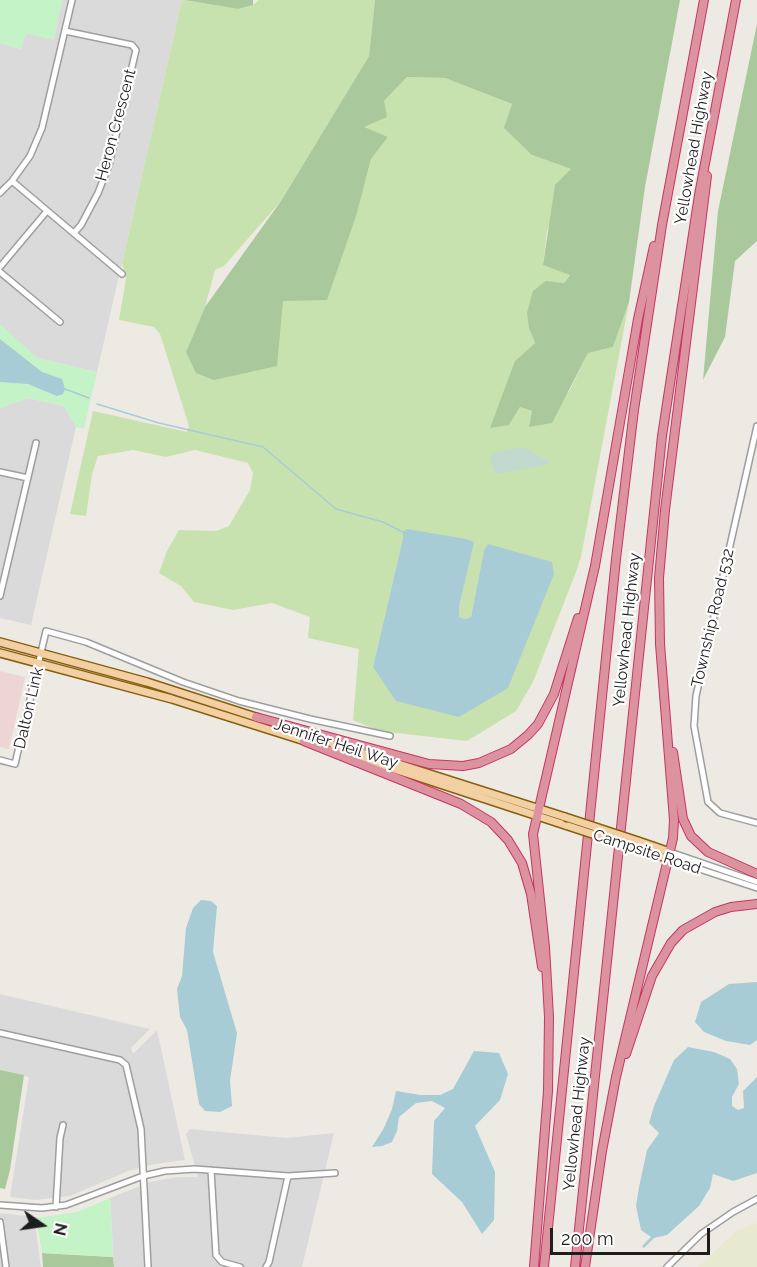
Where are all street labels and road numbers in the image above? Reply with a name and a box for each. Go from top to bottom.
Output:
street label: Heron Crescent [92,67,140,183]
street label: Yellowhead Highway [671,70,717,226]
street label: Township Road 532 [688,547,738,689]
street label: Yellowhead Highway [609,552,645,708]
street label: Dalton Link [10,665,48,751]
street label: Jennifer Heil Way [272,715,400,773]
street label: Campsite Road [591,825,703,879]
street label: Yellowhead Highway [559,1036,595,1192]

